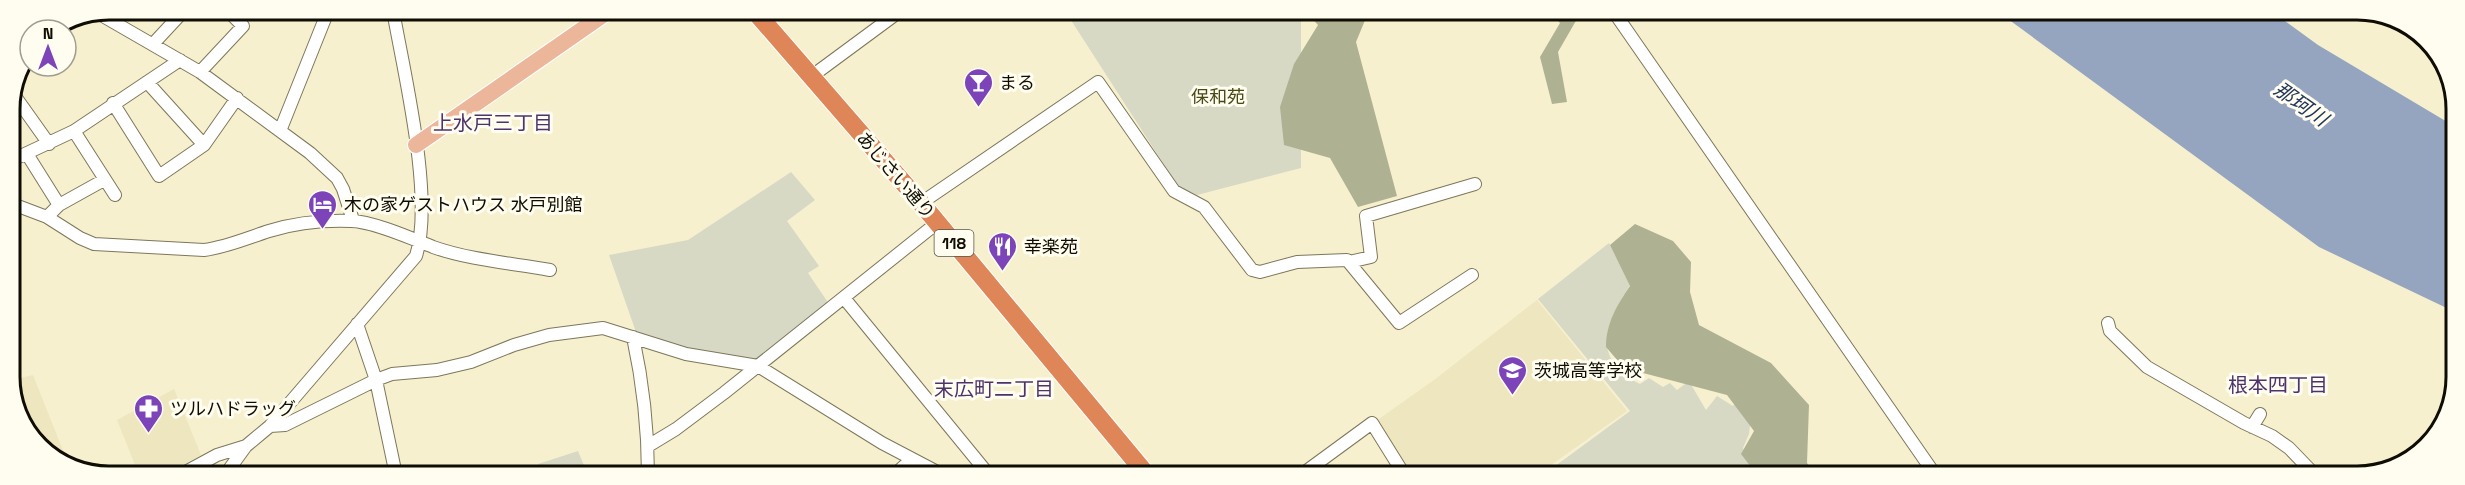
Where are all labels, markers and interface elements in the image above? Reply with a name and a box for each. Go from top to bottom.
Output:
north arrow [18,18,78,78]
text: N [43,23,53,44]
bar icon: まる [962,66,994,108]
place label: まる [999,71,1035,94]
water label: 那珂川 [2269,76,2335,133]
park label: 保和苑 [1191,85,1245,108]
district label: 上水戸三丁目 [433,110,553,136]
street label: あじさい通り [852,127,940,223]
hotel icon: 木の家ゲストハウス 水戸別館 [307,188,339,230]
place label: 木の家ゲストハウス 水戸別館 [344,193,583,216]
road number: 118 [934,230,974,256]
restaurant icon: 幸楽苑 [987,230,1019,272]
place label: 幸楽苑 [1024,235,1078,258]
school or university icon: 茨城高等学校 [1497,354,1529,396]
place label: 茨城高等学校 [1534,359,1642,382]
district label: 根本四丁目 [2228,372,2328,398]
district label: 末広町二丁目 [934,376,1054,402]
pharmacy icon: ツルハドラッグ [133,392,165,434]
place label: ツルハドラッグ [170,397,296,420]

